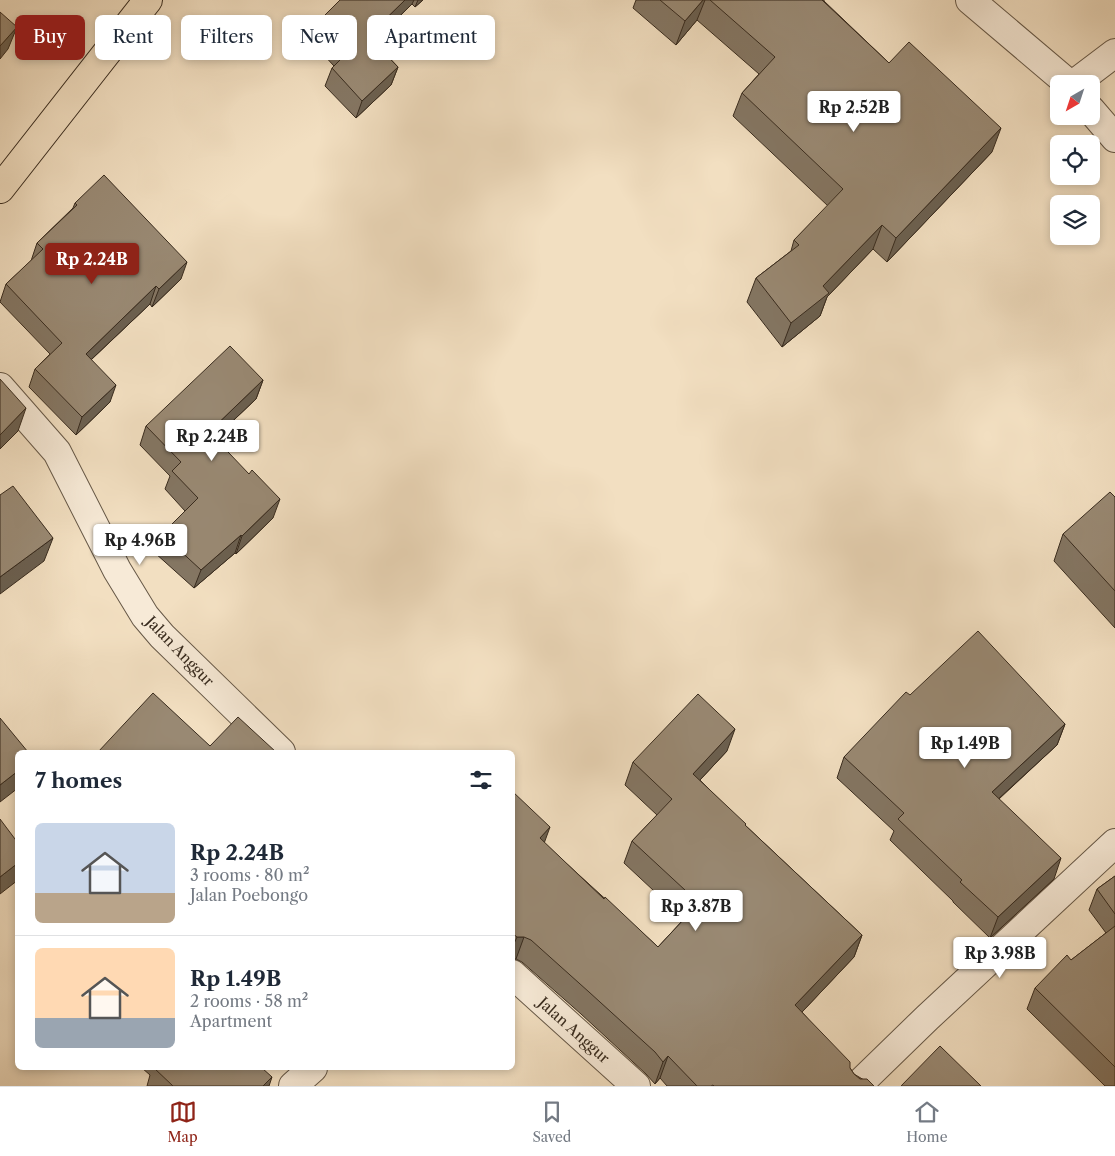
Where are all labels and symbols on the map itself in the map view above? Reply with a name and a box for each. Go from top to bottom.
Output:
north arrow [1050,75,1100,125]
pin: Rp 2.52B [802,90,906,133]
pin: Rp 2.24B [40,242,144,285]
pin: Rp 2.24B [160,420,264,462]
pin: Rp 4.96B [88,524,192,566]
street label: Jalan Anggur [141,611,219,690]
pin: Rp 1.49B [913,726,1017,769]
pin: Rp 3.87B [644,890,748,932]
pin: Rp 3.98B [948,936,1052,979]
street label: Jalan Anggur [533,991,614,1068]

